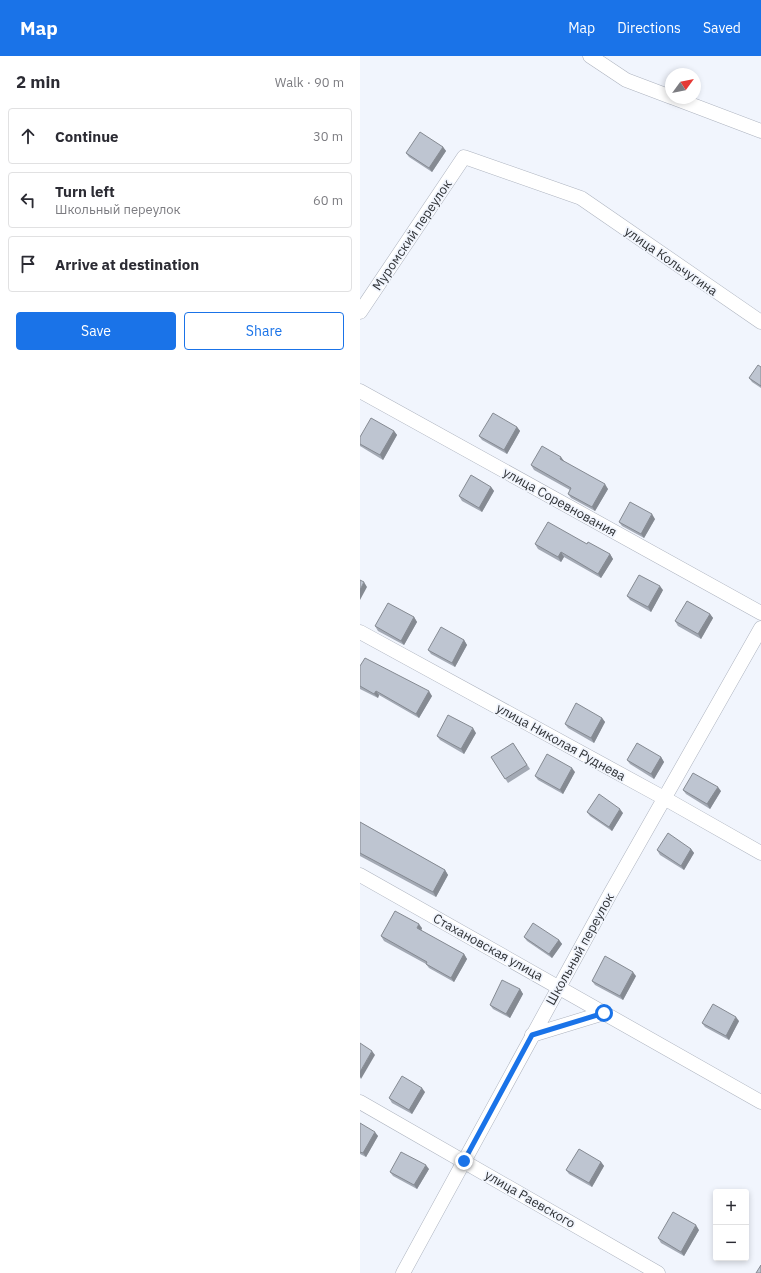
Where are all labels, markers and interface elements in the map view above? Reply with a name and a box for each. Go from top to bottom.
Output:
text: Map [20,16,58,40]
text: Map [568,19,595,37]
text: Directions [617,19,681,37]
text: Saved [703,19,741,37]
north arrow [665,68,701,104]
text: 2 min [16,71,60,93]
text: Walk · 90 m [275,74,344,91]
icon: ahead [17,125,39,147]
text: Continue [55,127,119,146]
text: 30 m [313,128,343,145]
street label: Муромский переулок [369,176,455,294]
text: Turn left [55,182,115,201]
icon: left [17,189,39,211]
text: 60 m [313,192,343,209]
text: Школьный переулок [55,201,181,218]
street label: улица Кольчугина [621,223,721,299]
icon: arrive [17,253,39,275]
text: Arrive at destination [55,255,199,274]
button: Save [16,312,176,350]
button: Share [184,312,344,350]
street label: улица Соревнования [500,464,620,540]
street label: улица Николая Руднева [493,699,629,785]
street label: Школьный переулок [542,890,618,1008]
street label: Стахановская улица [430,910,546,984]
route start [595,1004,613,1022]
route end [455,1152,473,1170]
street label: улица Раевского [482,1166,578,1232]
map controls [713,1189,749,1261]
button: + [713,1189,749,1225]
button: − [713,1225,749,1261]

